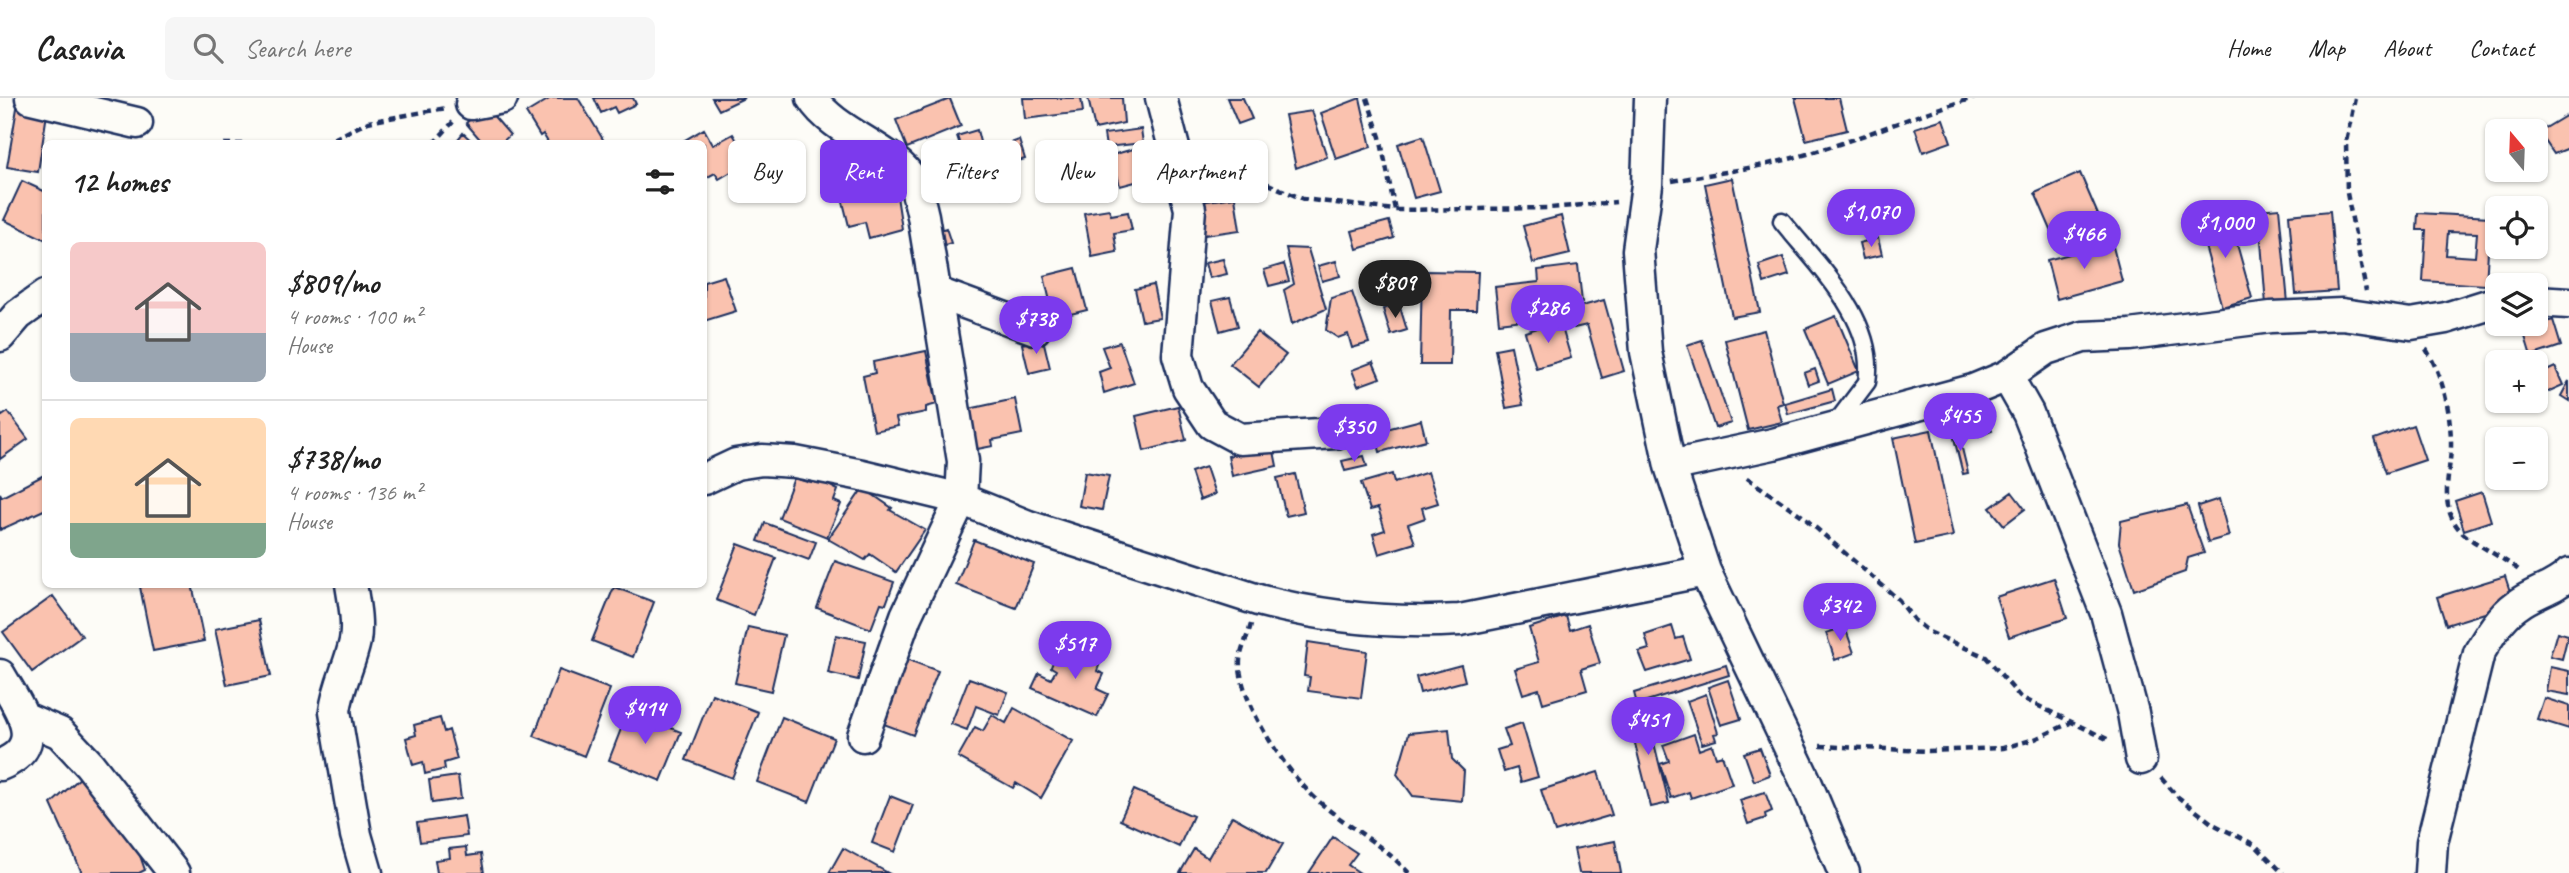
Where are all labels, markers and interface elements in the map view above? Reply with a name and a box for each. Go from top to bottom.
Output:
search box [165,17,655,80]
text: Casavia [35,27,123,69]
icon: search [189,29,227,67]
text: Search here [245,32,351,65]
text: Home [2227,33,2270,63]
text: Map [2308,33,2345,63]
text: About [2383,33,2431,63]
text: Contact [2469,33,2534,63]
north arrow [2485,119,2548,182]
map controls [2485,119,2548,490]
chip: Buy [728,140,806,203]
chip: Rent [820,140,907,203]
chip: Filters [921,140,1021,203]
chip: New [1035,140,1118,203]
chip: Apartment [1132,140,1268,203]
text: 12 homes [70,163,168,201]
icon: filters [641,163,679,201]
pin: $1,070 [1814,190,1928,249]
button: locate [2485,196,2548,259]
text: $1,070 [1843,197,1899,226]
pin: $1,000 [2168,200,2282,260]
text: $1,000 [2197,208,2253,237]
pin: $466 [2043,212,2125,271]
text: $466 [2063,219,2105,248]
pin: $809 [1354,260,1436,320]
text: $809/mo [287,264,379,302]
text: $809 [1374,268,1416,297]
icon: home [126,270,210,354]
button: layers [2485,273,2548,336]
pin: $286 [1507,286,1589,345]
text: $286 [1527,293,1569,322]
pin: $738 [995,296,1077,356]
text: 4 rooms · 100 m² [287,302,422,331]
text: $738 [1015,304,1057,333]
text: House [287,331,332,360]
button: + [2485,350,2548,413]
pin: $455 [1919,394,2001,453]
text: $455 [1940,401,1980,430]
pin: $350 [1313,404,1395,464]
text: $350 [1333,412,1375,441]
button: − [2485,427,2548,490]
text: $738/mo [287,440,379,478]
icon: home [126,446,210,530]
text: 4 rooms · 136 m² [287,478,422,507]
text: House [287,507,332,536]
pin: $342 [1799,584,1881,643]
text: $342 [1819,591,1861,620]
pin: $517 [1034,622,1116,681]
text: $517 [1055,629,1095,658]
pin: $414 [604,686,686,746]
text: $414 [624,694,666,723]
pin: $451 [1607,698,1689,757]
text: $451 [1627,705,1669,734]

